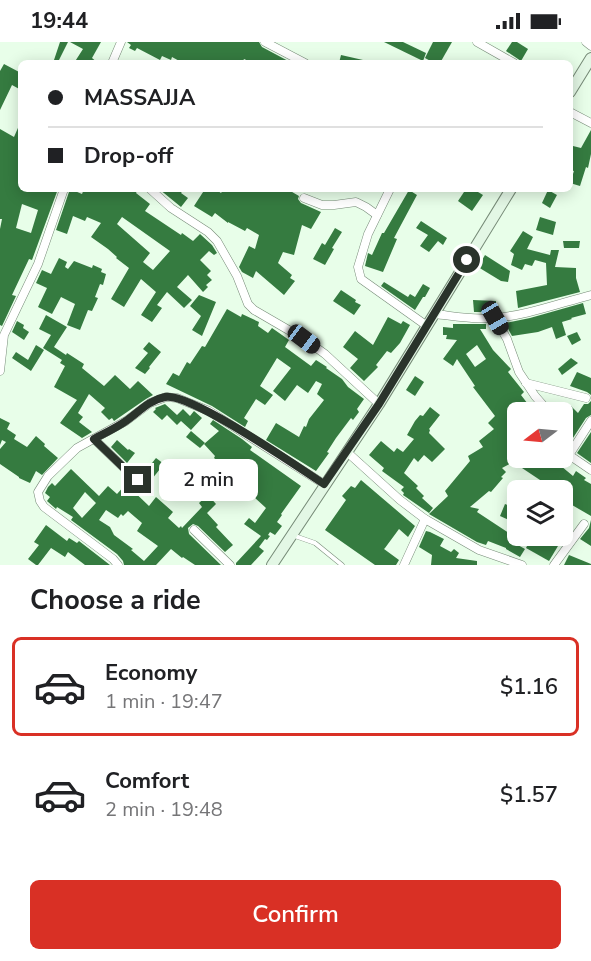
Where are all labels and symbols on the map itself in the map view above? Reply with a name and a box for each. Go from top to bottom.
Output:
route start [453,246,480,273]
car [478,298,512,338]
car [284,321,324,357]
north arrow [507,402,573,468]
callout: 2 min [159,459,258,501]
route end [124,466,151,493]

